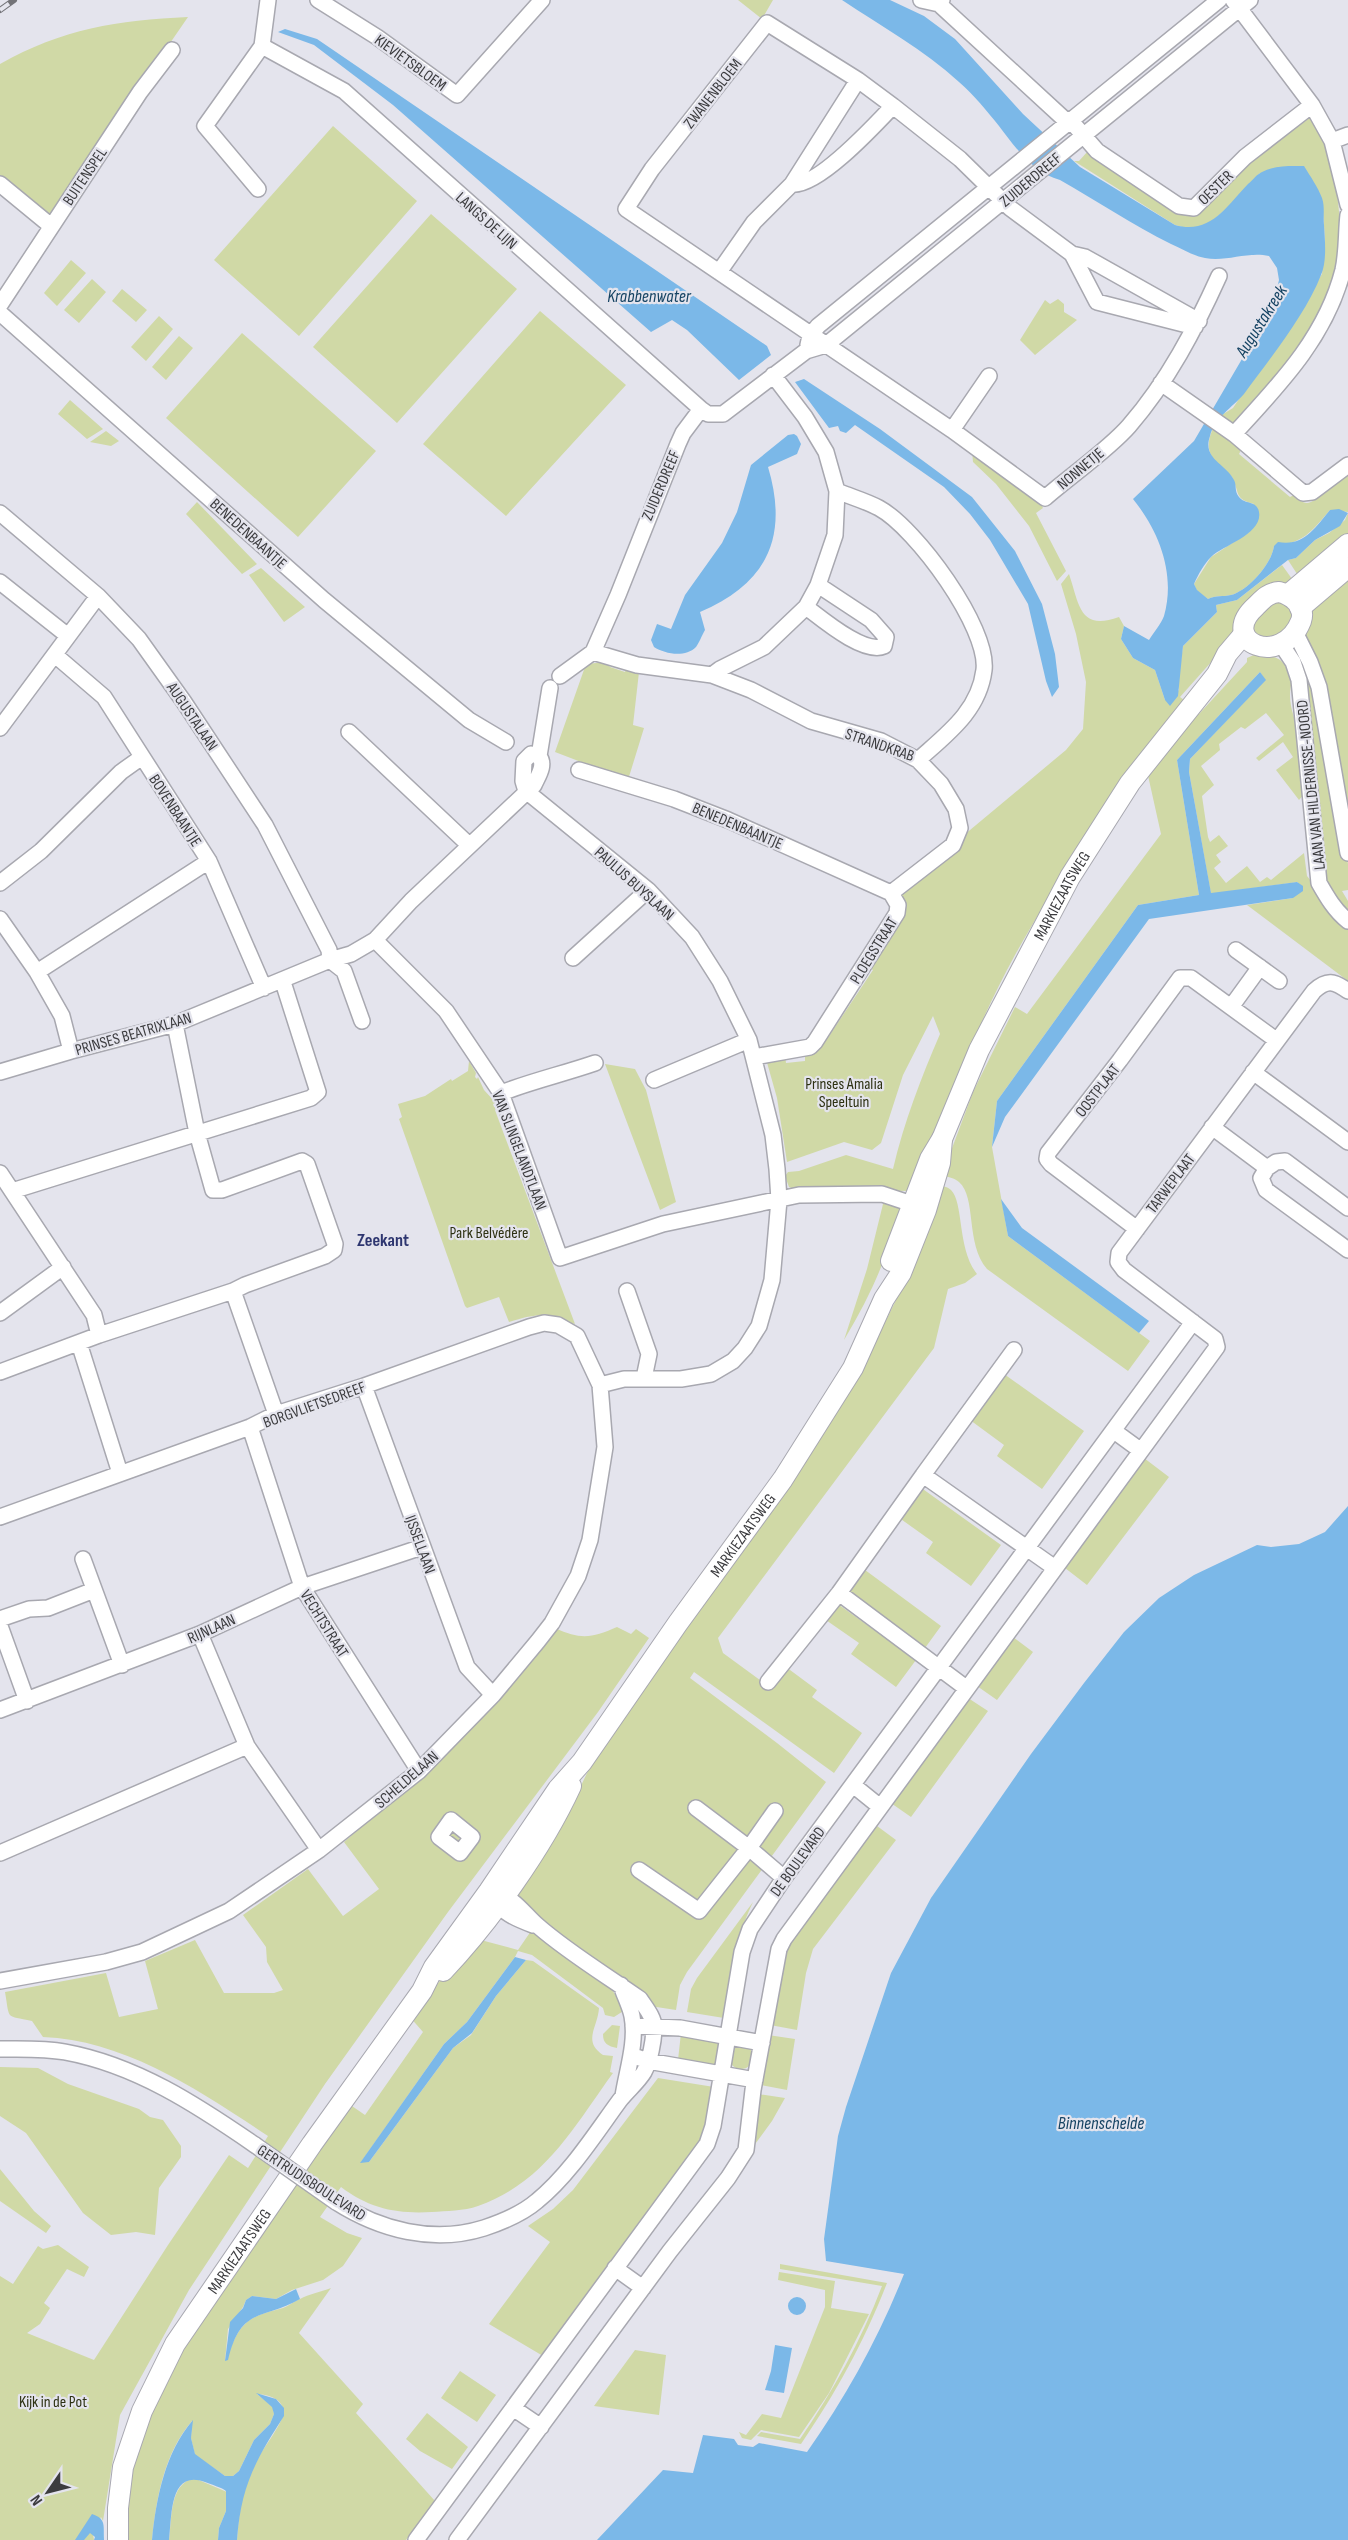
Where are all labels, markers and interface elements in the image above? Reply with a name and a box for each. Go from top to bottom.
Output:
street label: KIEVIETSBLOEM [371,31,450,96]
street label: ZWANENBLOEM [680,55,746,133]
street label: BUITENSPEL [59,144,112,209]
street label: ZUIDERDREEF [996,149,1066,211]
street label: OESTER [1194,167,1238,209]
street label: LANGS DE LIJN [451,189,521,254]
water label: Augustakreek [1231,280,1292,362]
water label: Krabbenwater [607,286,692,307]
street label: NONNETJE [1054,444,1108,494]
street label: ZUIDERDREEF [638,448,685,524]
street label: BENEDENBAANTJE [206,495,290,573]
street label: AUGUSTALAAN [161,678,221,755]
street label: LAAN VAN HILDERNISSE-NOORD [1293,699,1330,871]
street label: STRANDKRAB [842,725,917,766]
street label: BOVENBAANTJE [144,771,205,851]
street label: BENEDENBAANTJE [689,799,786,854]
street label: PAULUS BUYSLAAN [590,843,678,925]
street label: MARKIEZAATSWEG [1030,848,1095,944]
street label: PLOEGSTRAAT [846,914,902,988]
street label: PRINSES BEATRIXLAAN [73,1009,194,1060]
street label: OOSTPLAAT [1072,1060,1125,1121]
park label: Prinses Amalia Speeltuin [805,1075,883,1112]
street label: VAN SLINGELANDTLAAN [487,1088,550,1213]
street label: TARWEPLAAT [1143,1150,1200,1217]
park label: Park Belvédère [450,1224,528,1243]
district label: Zeekant [357,1230,409,1251]
street label: BORGVLIETSEDREEF [261,1378,368,1433]
street label: MARKIEZAATSWEG [707,1490,780,1581]
street label: IJSSELLAAN [400,1513,439,1576]
street label: VECHTSTRAAT [295,1586,352,1662]
street label: RIJNLAAN [185,1610,238,1648]
street label: SCHELDELAAN [371,1747,443,1813]
street label: DE BOULEVARD [767,1823,830,1900]
water label: Binnenschelde [1058,2113,1144,2134]
street label: GERTRUDISBOULEVARD [253,2141,369,2226]
street label: MARKIEZAATSWEG [204,2206,276,2298]
park label: Kijk in de Pot [19,2393,87,2412]
north arrow [18,2462,78,2522]
text: N [27,2491,47,2509]

